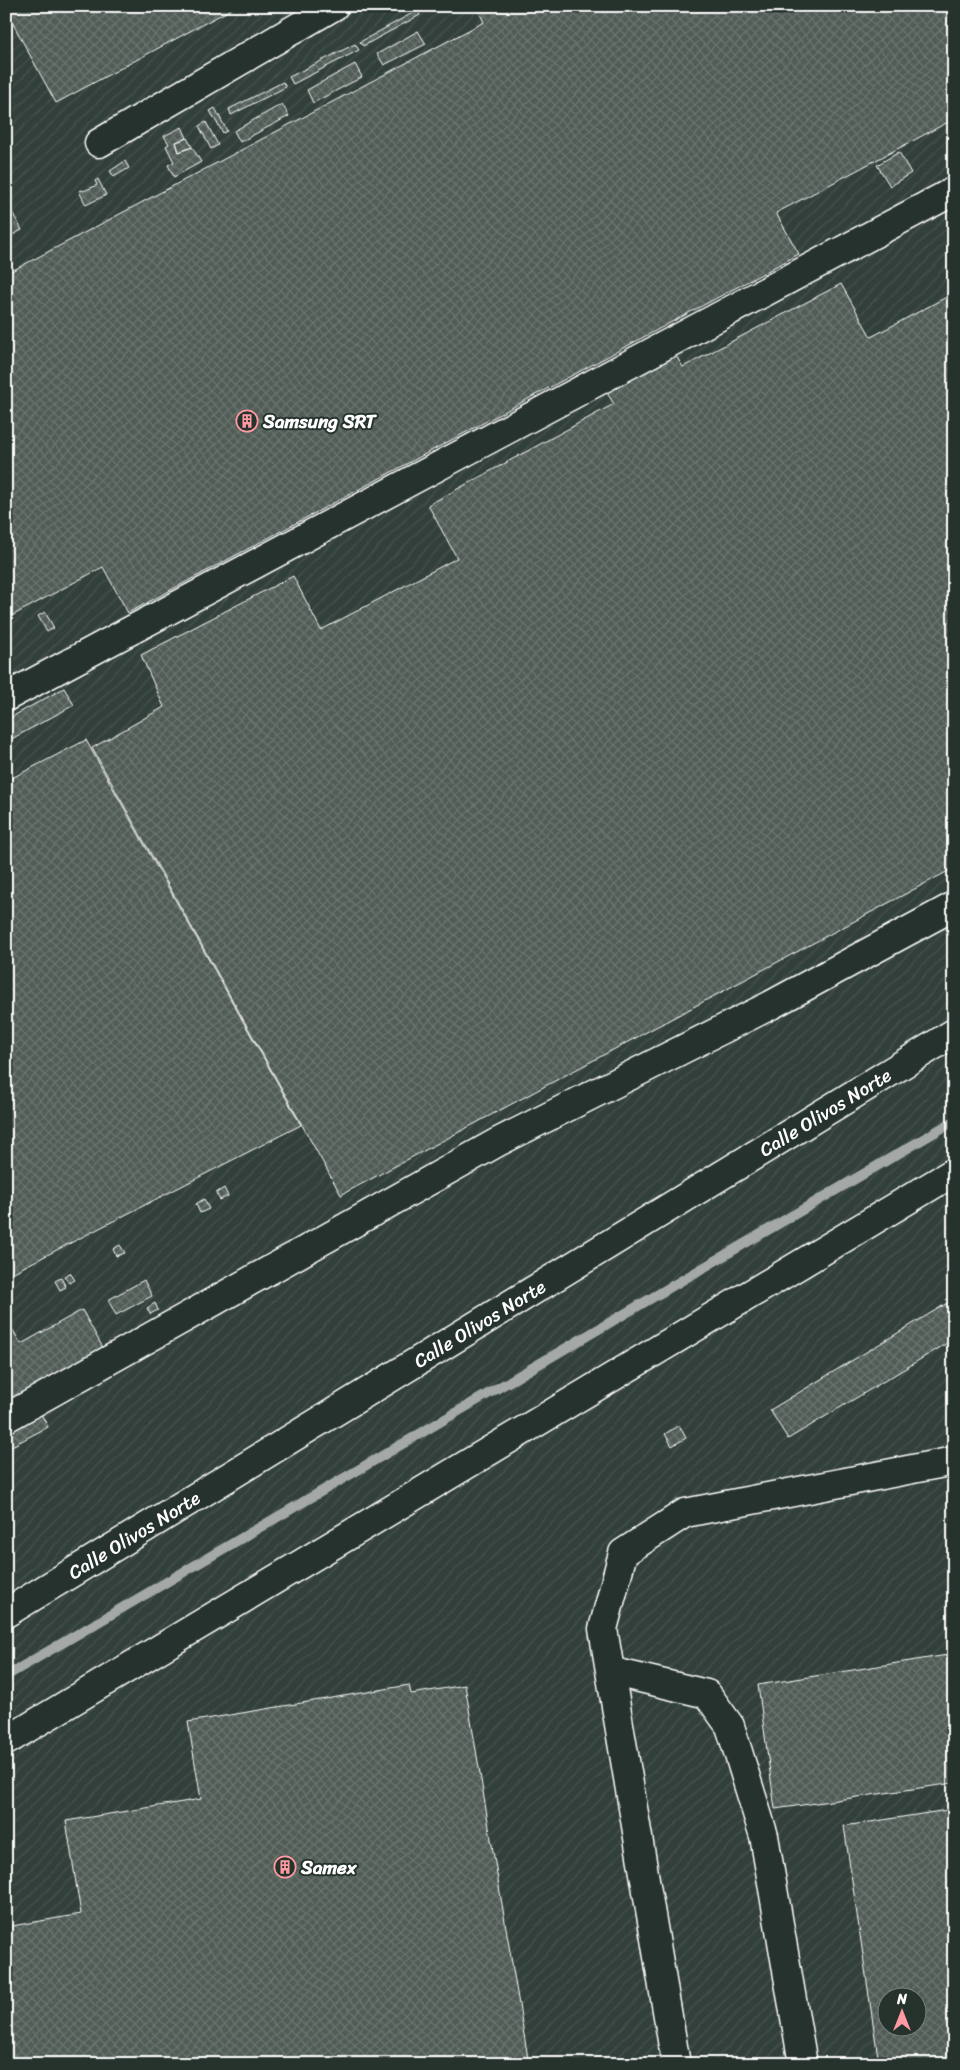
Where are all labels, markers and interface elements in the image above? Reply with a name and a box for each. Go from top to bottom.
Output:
place label: Samsung SRT [262,405,377,438]
building icon: Samsung SRT [235,409,259,433]
street label: Calle Olivos Norte [752,1059,898,1165]
street label: Calle Olivos Norte [407,1270,552,1377]
street label: Calle Olivos Norte [61,1481,207,1588]
place label: Samex [300,1851,358,1884]
building icon: Samex [273,1855,297,1879]
text: N [896,1987,907,2012]
north arrow [878,1988,928,2038]

